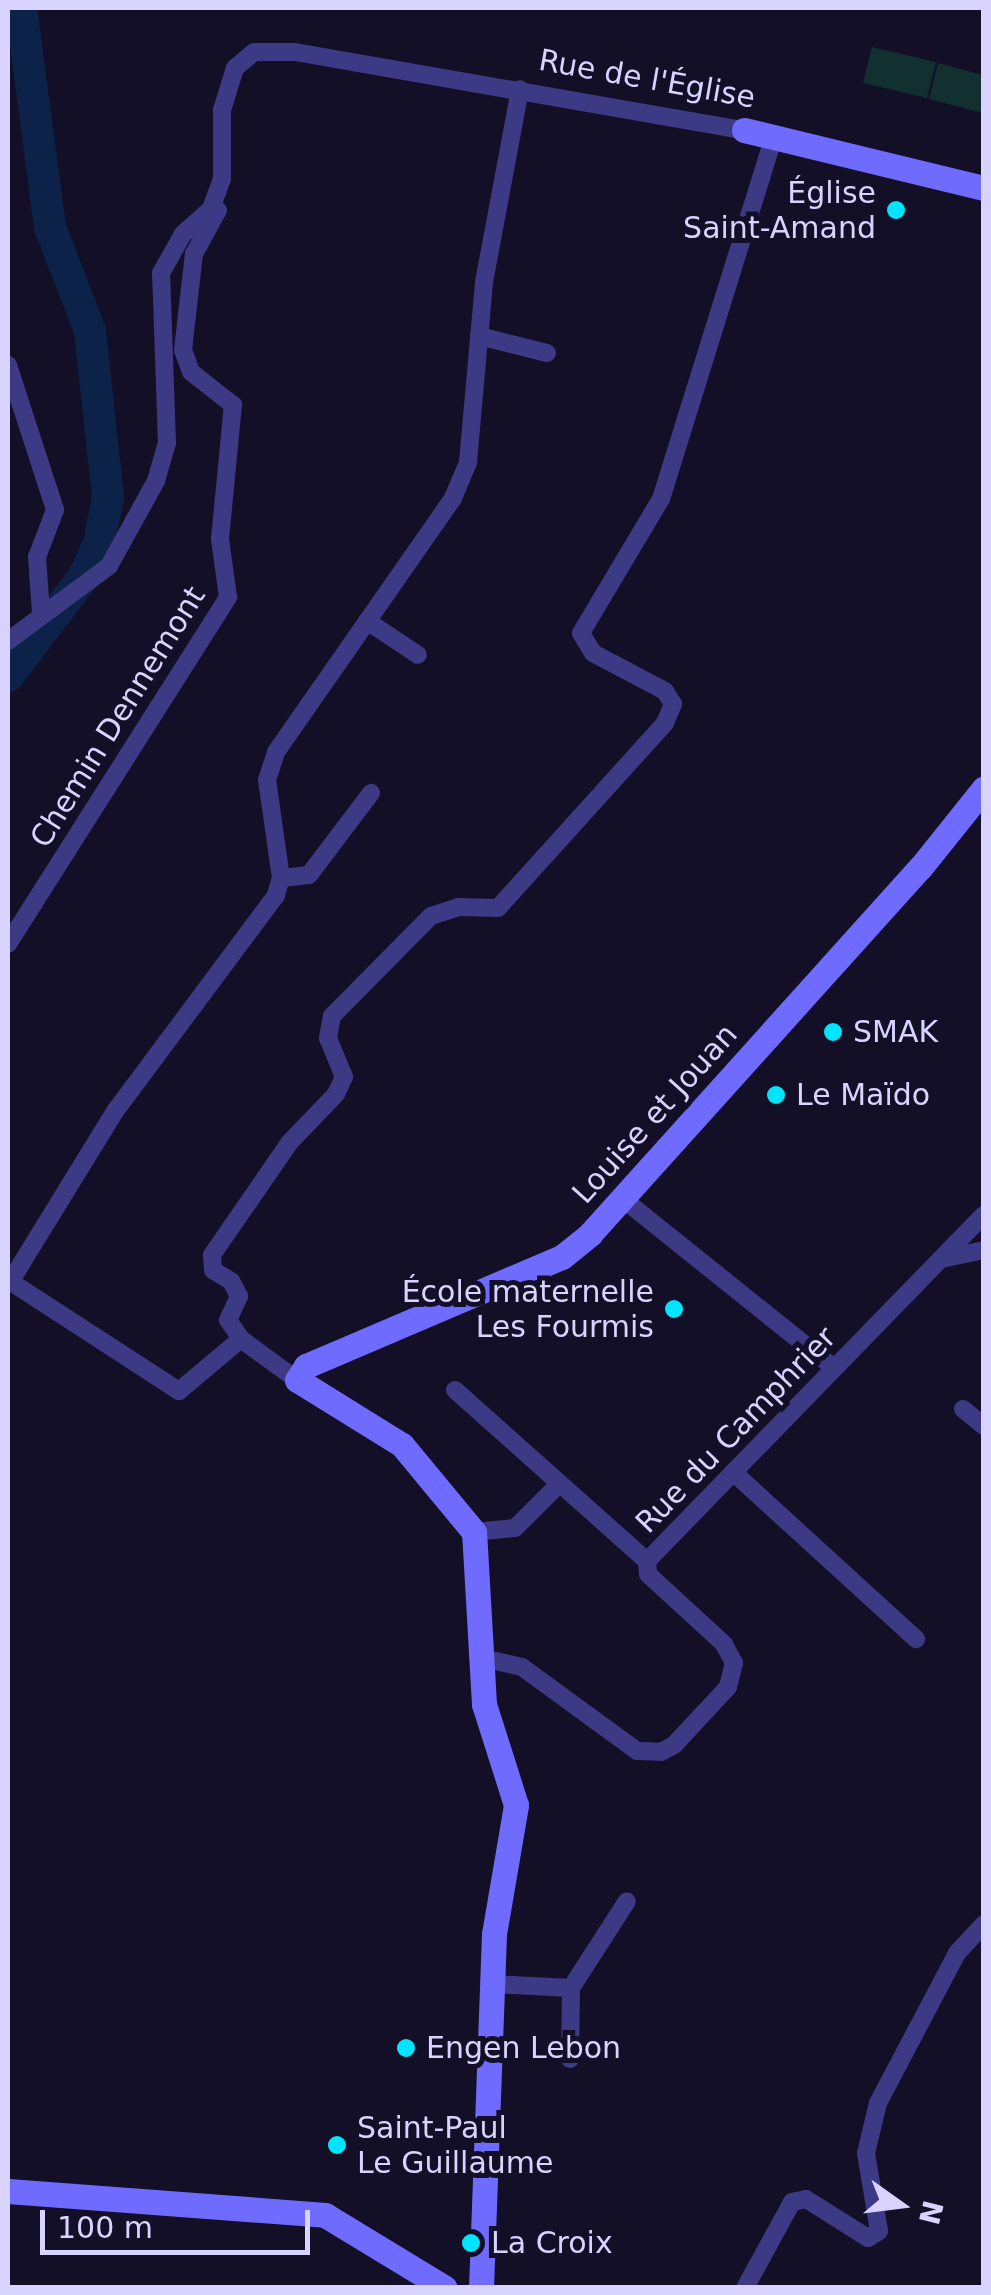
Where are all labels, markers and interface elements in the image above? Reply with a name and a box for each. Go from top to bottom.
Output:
street label: Rue de l'Église [536,42,758,116]
place label: Église Saint-Amand [683,175,876,246]
marker: Église Saint-Amand [885,199,907,221]
street label: Chemin Dennemont [23,580,213,854]
place label: SMAK [853,1014,938,1050]
street label: Louise et Jouan [565,1017,745,1211]
marker: SMAK [822,1021,844,1043]
place label: Le Maïdo [796,1077,930,1113]
marker: Le Maïdo [765,1084,787,1106]
place label: École maternelle Les Fourmis [402,1274,654,1344]
marker: École maternelle Les Fourmis [663,1298,685,1320]
street label: Rue du Camphrier [629,1320,843,1540]
place label: Engen Lebon [426,2030,621,2066]
marker: Engen Lebon [395,2037,417,2059]
place label: Saint-Paul Le Guillaume [357,2110,554,2180]
marker: Saint-Paul Le Guillaume [326,2134,348,2156]
north arrow [851,2155,951,2255]
scale bar [45,2190,315,2252]
text: N [912,2197,949,2228]
text: 100 m [57,2210,153,2245]
place label: La Croix [491,2225,613,2261]
marker: La Croix [460,2232,482,2254]

